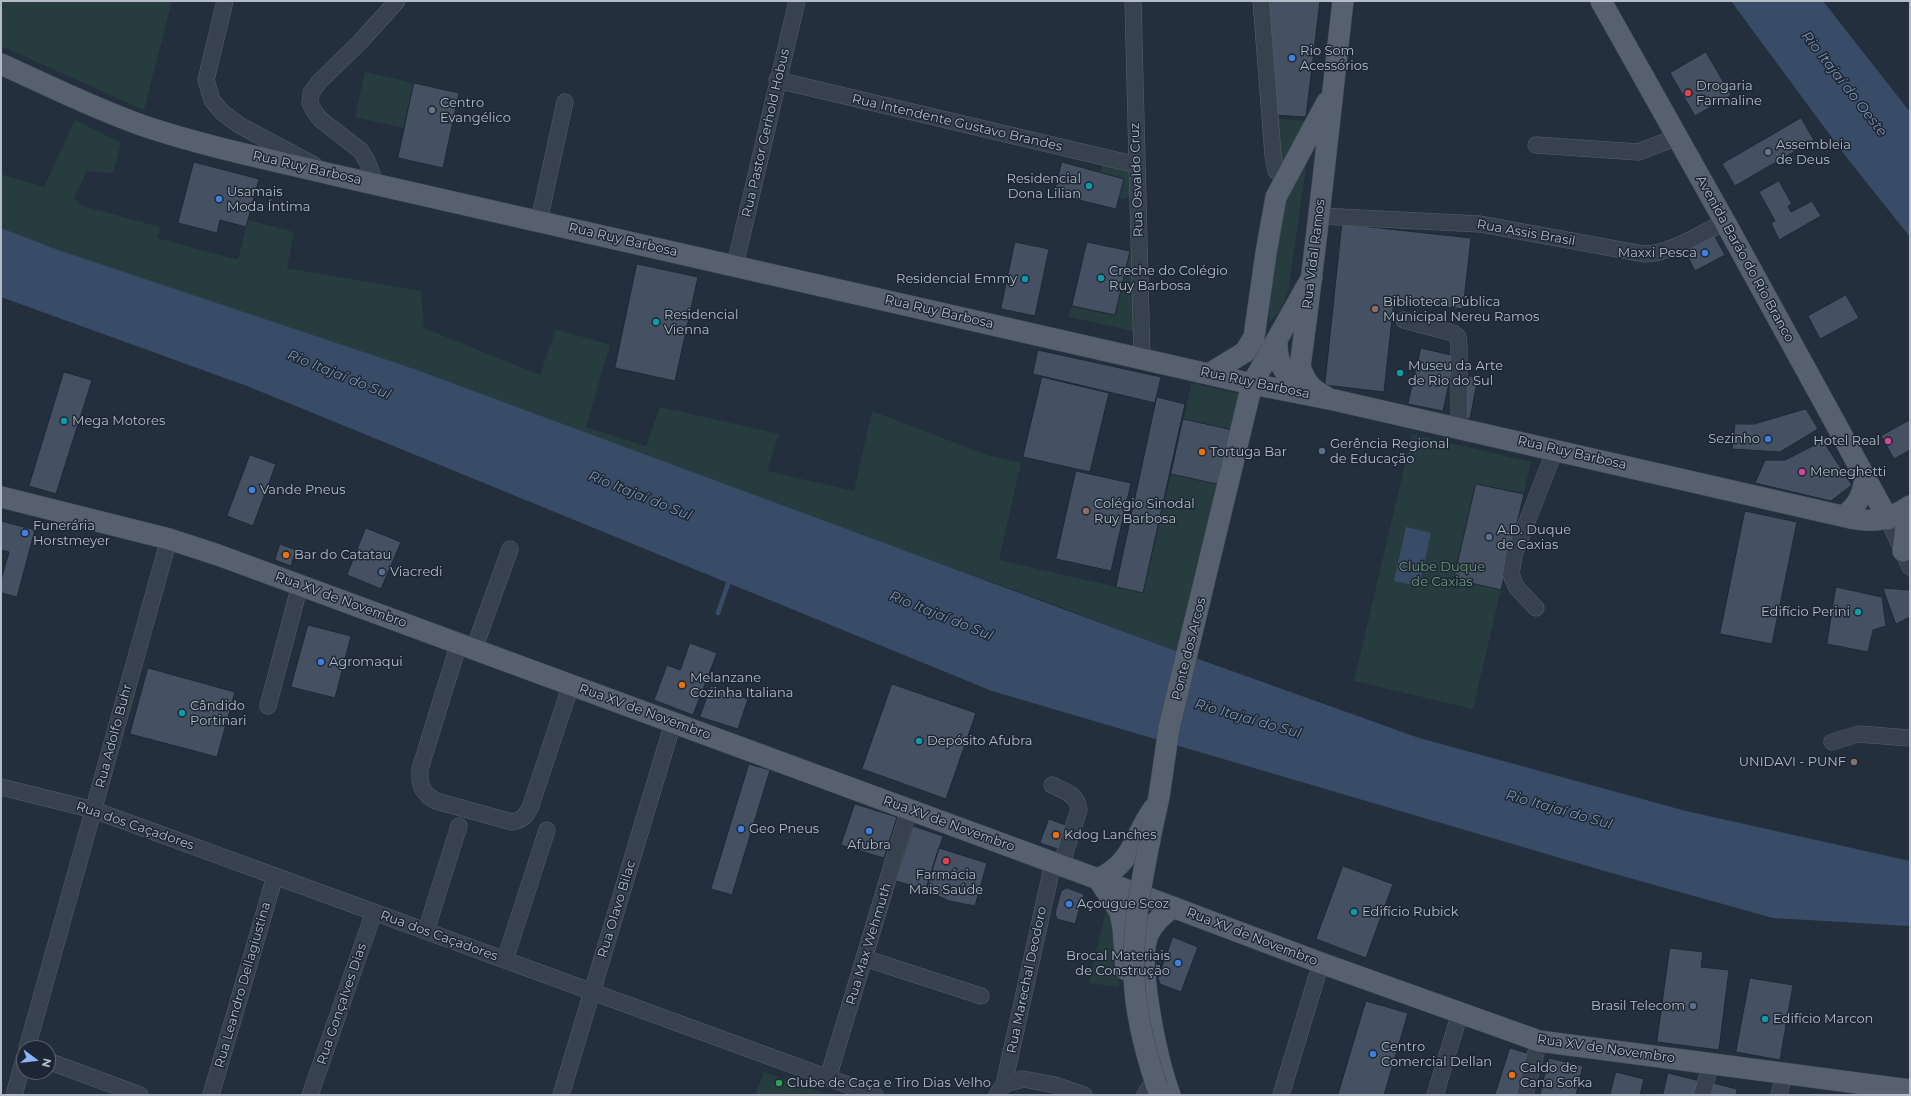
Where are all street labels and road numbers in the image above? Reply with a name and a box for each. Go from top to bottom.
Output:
street label: Rua Pastor Gerhold Hobus [739,47,793,219]
street label: Rua Intendente Gustavo Brandes [850,91,1064,155]
street label: Rua Osvaldo Cruz [1127,123,1147,237]
street label: Rua Ruy Barbosa [251,148,363,188]
street label: Avenida Barão do Rio Branco [1693,173,1797,345]
street label: Rua Vidal Ramos [1300,198,1328,310]
street label: Rua Assis Brasil [1475,217,1577,249]
street label: Rua Ruy Barbosa [567,220,679,260]
street label: Rua Ruy Barbosa [883,292,995,332]
street label: Rua Ruy Barbosa [1199,364,1311,402]
street label: Rua Ruy Barbosa [1516,433,1628,473]
street label: Rua XV de Novembro [273,569,409,631]
street label: Ponte dos Arcos [1169,596,1209,702]
street label: Rua XV de Novembro [577,681,713,743]
street label: Rua Adolfo Buhr [93,682,135,790]
street label: Rua XV de Novembro [881,793,1017,855]
street label: Rua dos Caçadores [74,798,196,854]
street label: Rua Olavo Bilac [595,858,639,960]
street label: Rua Max Wehmuth [843,881,895,1007]
street label: Rua Leandro Dellagiustina [212,900,274,1070]
street label: Rua Marechal Deodoro [1004,905,1050,1055]
street label: Rua XV de Novembro [1184,905,1320,969]
street label: Rua dos Caçadores [378,907,500,965]
street label: Rua Gonçalves Dias [314,941,370,1067]
street label: Rua XV de Novembro [1536,1032,1676,1066]

